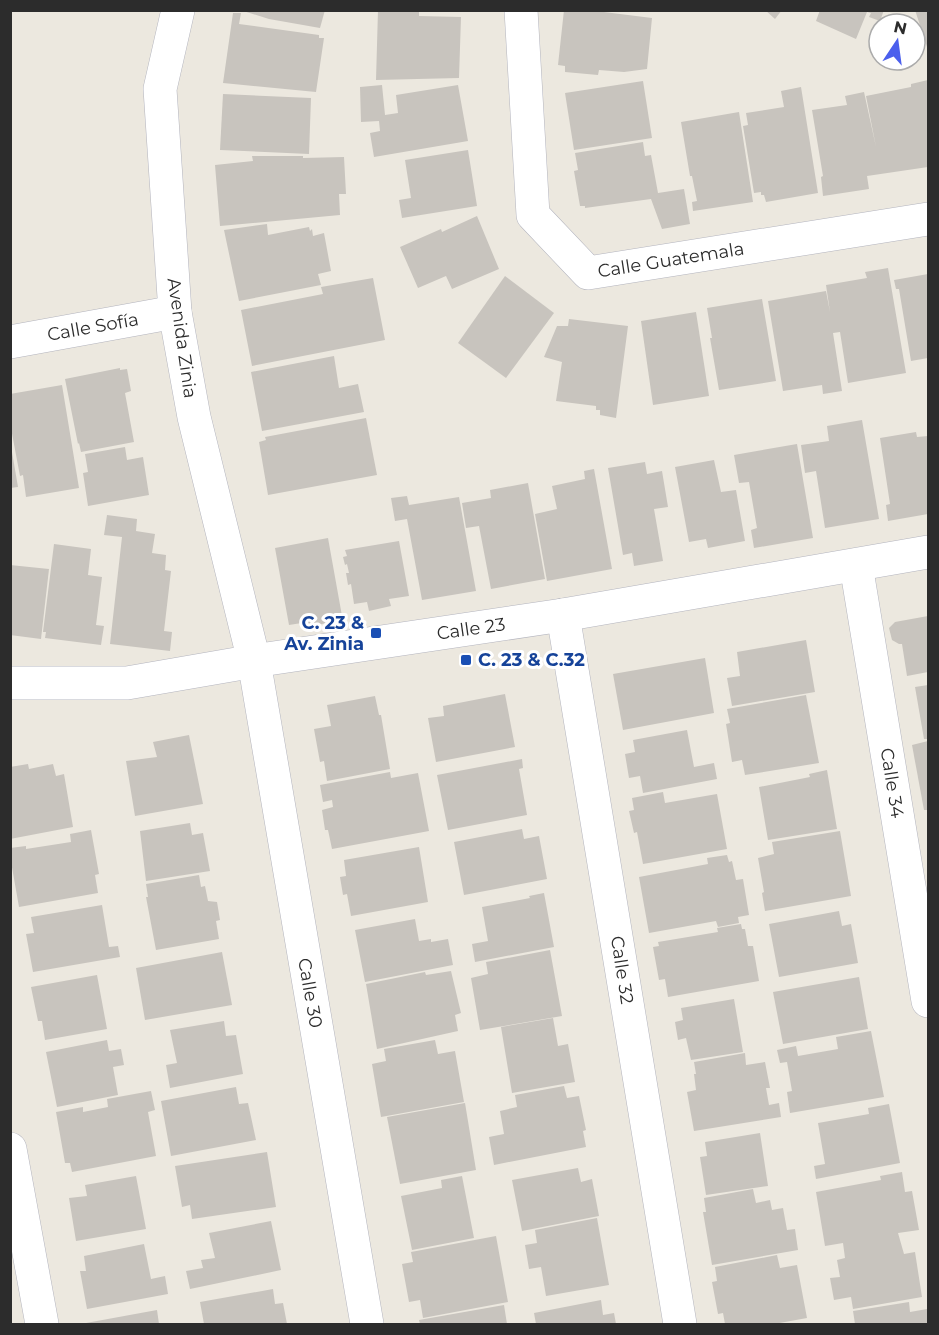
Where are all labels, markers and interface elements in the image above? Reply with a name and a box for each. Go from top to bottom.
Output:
north arrow [867,12,927,72]
text: N [892,17,909,39]
street label: Calle Guatemala [596,238,746,282]
street label: Avenida Zinia [163,276,201,400]
street label: Calle Sofía [46,308,140,346]
place label: C. 23 & Av. Zinia [283,612,364,655]
street label: Calle 23 [435,613,507,645]
marker: C. 23 & Av. Zinia [369,626,383,640]
place label: C. 23 & C.32 [478,649,585,671]
marker: C. 23 & C.32 [459,653,473,667]
street label: Calle 34 [876,746,908,820]
street label: Calle 32 [606,934,638,1006]
street label: Calle 30 [293,956,327,1030]

